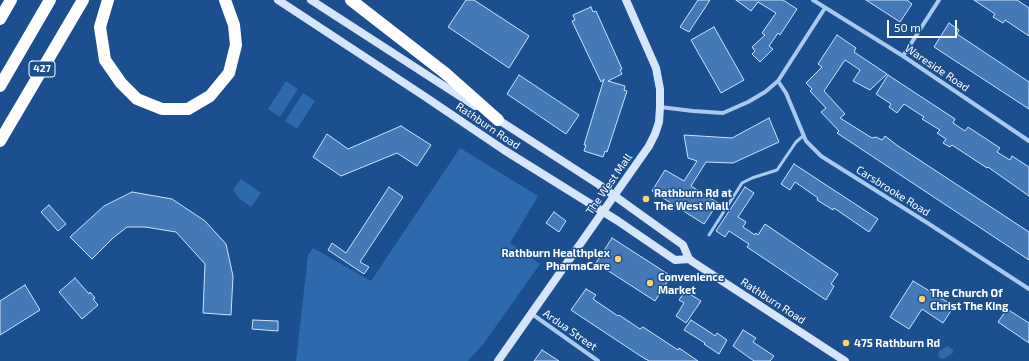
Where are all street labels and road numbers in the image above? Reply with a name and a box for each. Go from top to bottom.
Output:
street label: Wareside Road [902,42,972,94]
road number: 427 [29,61,55,77]
street label: Rathburn Road [453,100,523,152]
street label: The West Mall [583,151,635,217]
street label: Carsbrooke Road [854,163,932,219]
street label: Rathburn Road [738,275,808,327]
street label: Ardua Street [541,307,599,353]

